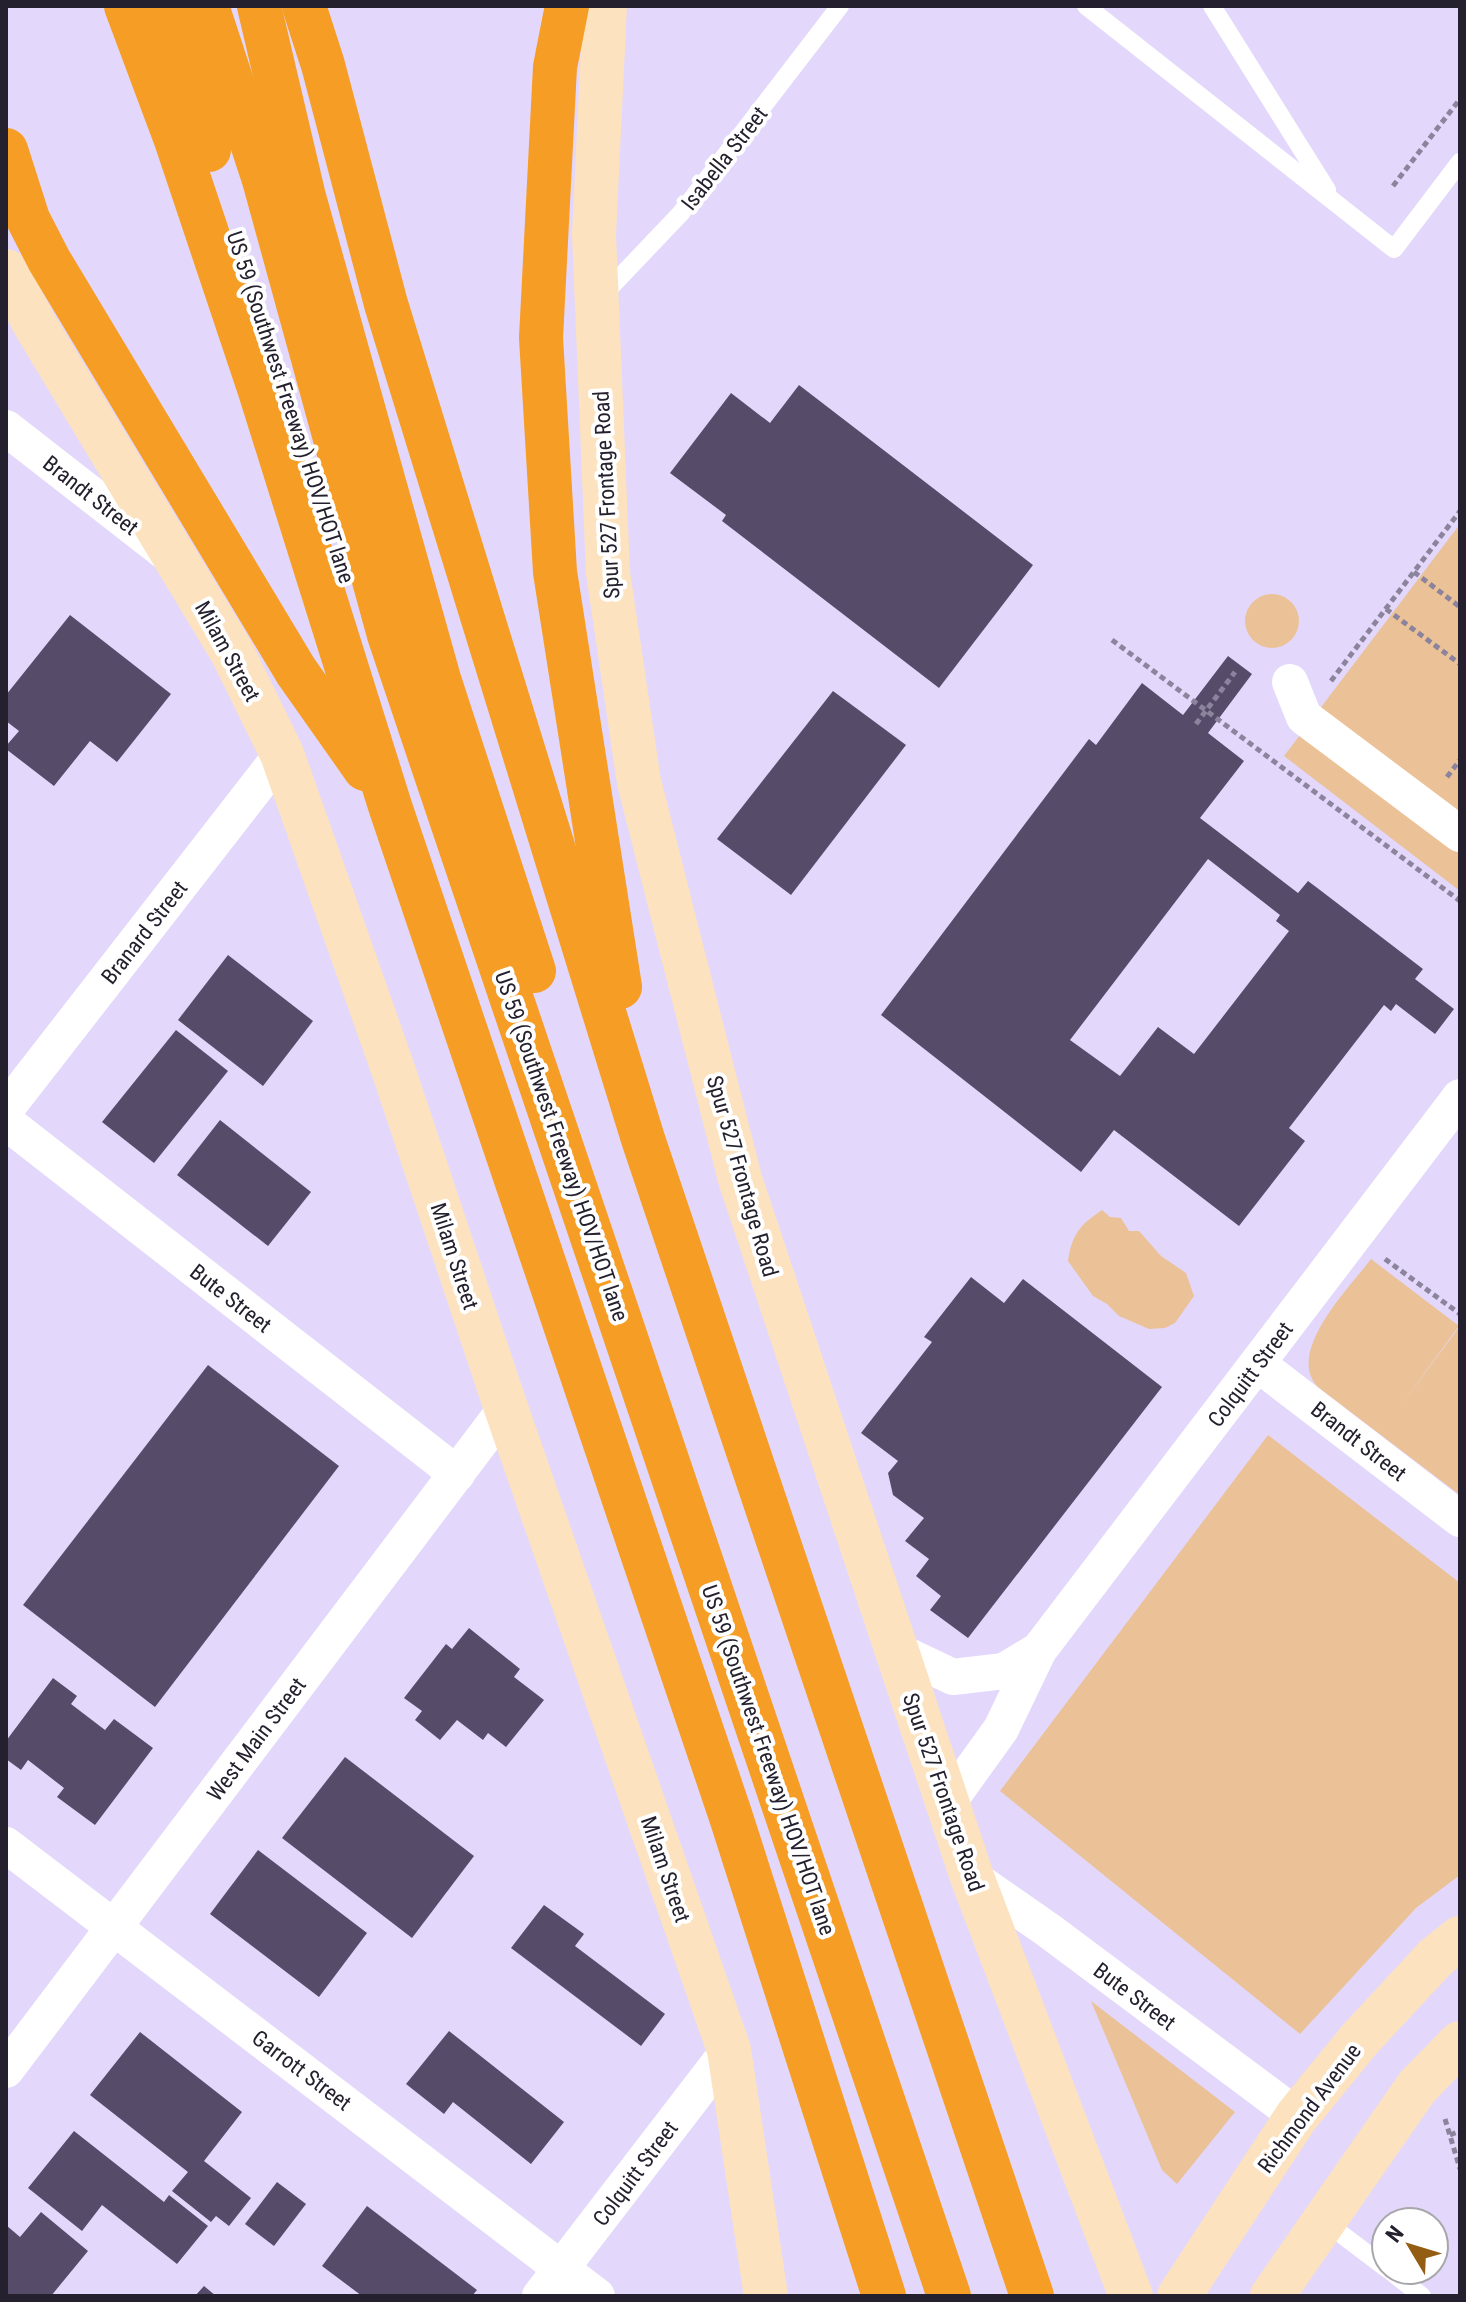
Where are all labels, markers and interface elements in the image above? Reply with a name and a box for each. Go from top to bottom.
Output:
street label: Isabella Street [676,102,773,215]
street label: US 59 (Southwest Freeway) HOV/HOT lane [221,228,359,587]
street label: Spur 527 Frontage Road [589,390,624,600]
street label: Brandt Street [38,451,143,540]
street label: Milam Street [190,597,265,706]
street label: Branard Street [96,876,192,989]
street label: US 59 (Southwest Freeway) HOV/HOT lane [489,968,633,1325]
street label: Spur 527 Frontage Road [702,1073,783,1280]
street label: Milam Street [426,1200,483,1313]
street label: Bute Street [185,1259,276,1338]
street label: Colquitt Street [1203,1317,1298,1432]
street label: Brandt Street [1306,1397,1411,1486]
street label: US 59 (Southwest Freeway) HOV/HOT lane [696,1582,840,1939]
street label: West Main Street [202,1673,311,1806]
street label: Spur 527 Frontage Road [898,1690,989,1895]
street label: Milam Street [636,1813,695,1925]
street label: Bute Street [1089,1958,1181,2035]
street label: Garrott Street [247,2025,356,2116]
street label: Richmond Avenue [1253,2039,1366,2178]
street label: Colquitt Street [588,2116,683,2231]
north arrow [1370,2206,1450,2286]
text: N [1381,2221,1409,2247]

